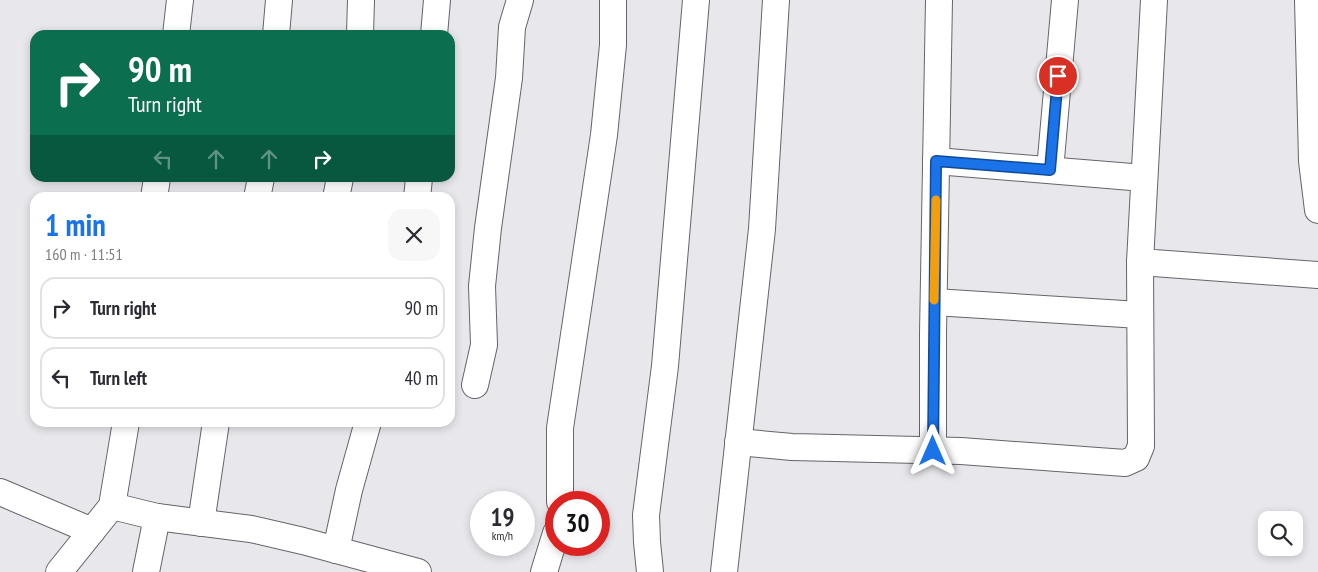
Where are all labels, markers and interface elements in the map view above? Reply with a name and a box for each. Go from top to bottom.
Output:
text: 90 m [128,46,192,92]
icon: right [45,50,110,115]
pin [1037,55,1079,97]
icon: arrive [1044,62,1072,90]
text: Turn right [128,90,202,118]
icon: left [149,145,177,173]
icon: ahead [202,145,230,173]
icon: ahead [255,145,283,173]
icon: right [308,145,336,173]
text: 1 min [45,205,106,244]
button: close [388,209,440,261]
text: 160 m · 11:51 [45,244,123,264]
icon: right [47,294,75,322]
text: Turn right [90,296,156,320]
text: 90 m [405,296,438,320]
icon: left [47,364,75,392]
text: Turn left [90,366,147,390]
text: 40 m [405,366,438,390]
position arrow [906,424,958,476]
speed limit sign: 30 [545,491,610,556]
text: 19 [491,501,514,533]
map controls [1258,511,1303,556]
button: search [1258,511,1303,556]
text: km/h [492,528,513,543]

